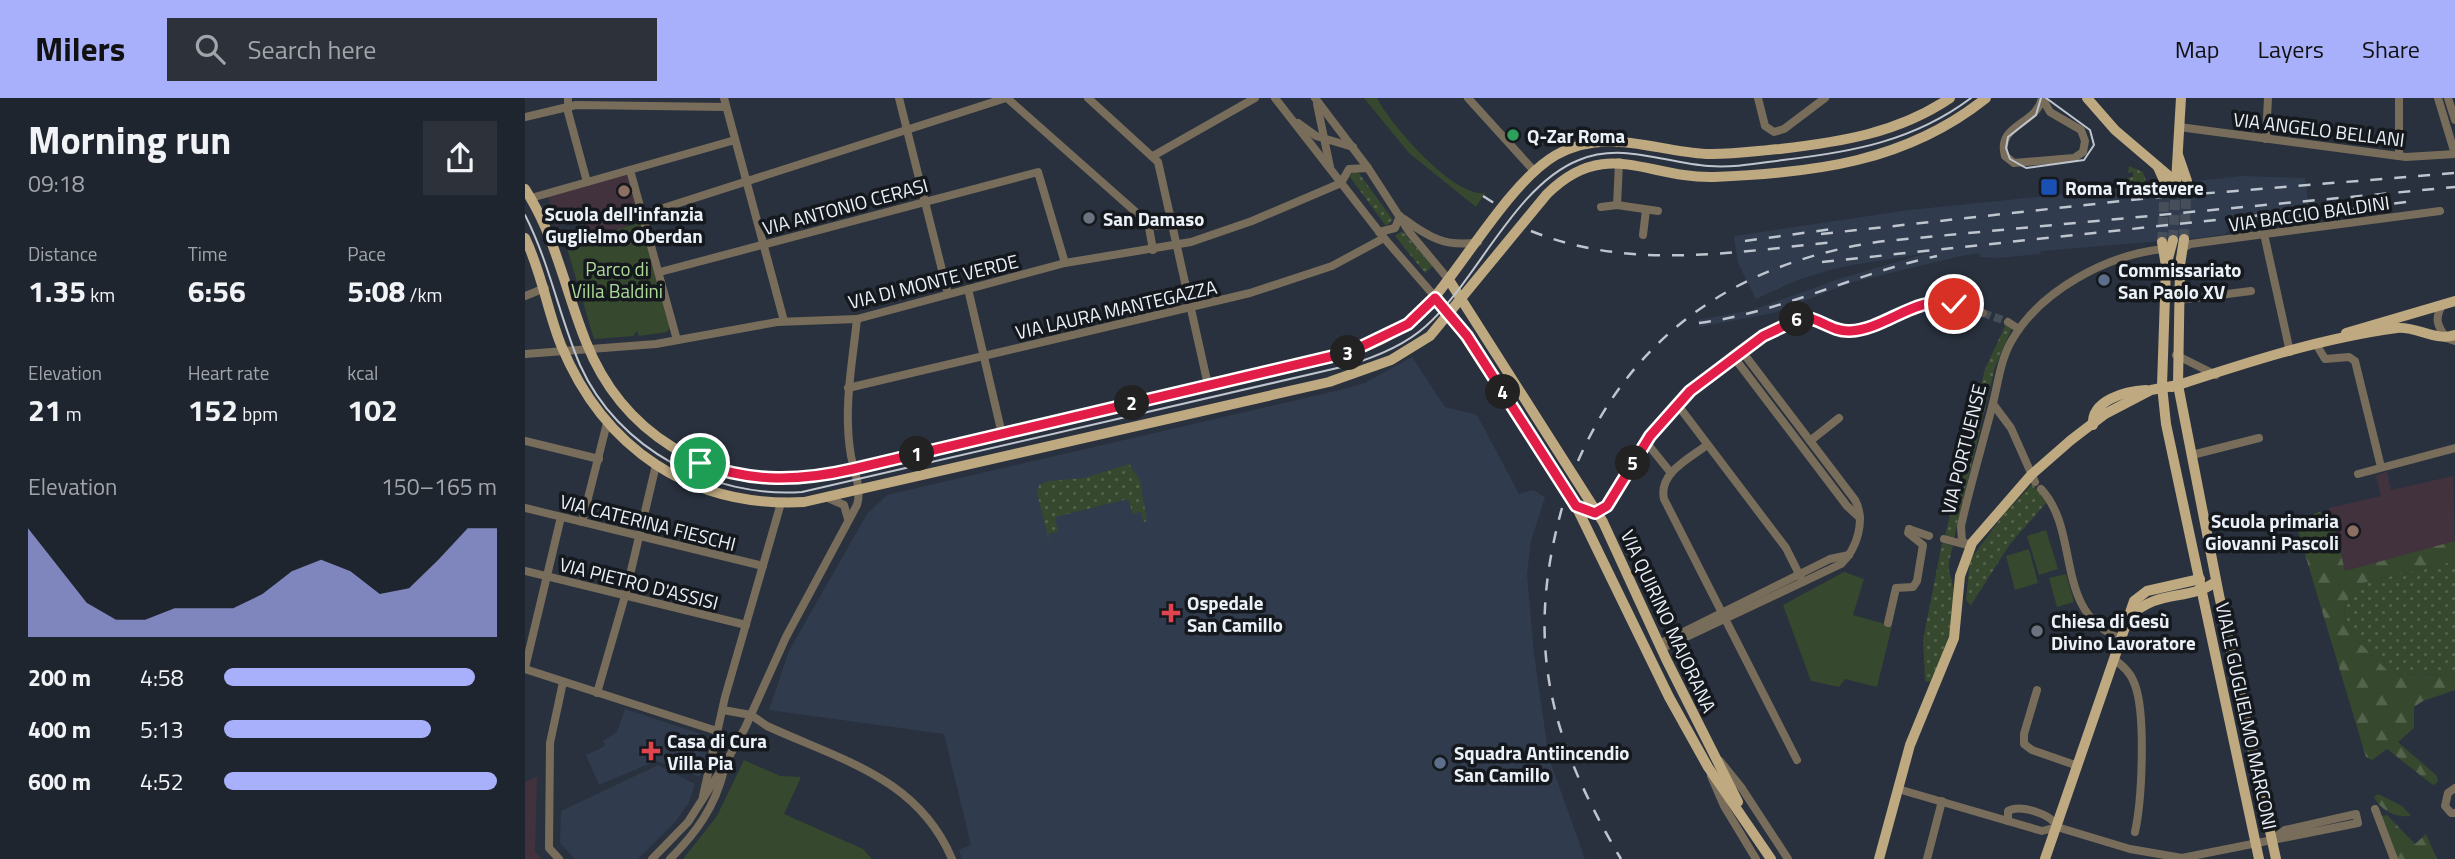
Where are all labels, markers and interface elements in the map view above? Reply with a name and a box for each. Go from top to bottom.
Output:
search box [167,18,657,81]
text: Milers [35,24,125,74]
icon: search [191,30,229,68]
text: Search here [247,30,376,69]
text: Map [2175,31,2220,67]
text: Layers [2258,31,2324,67]
text: Share [2362,31,2420,67]
street label: VIA ANGELO BELLANI [2232,104,2406,154]
text: Morning run [28,111,231,169]
button: share [423,121,497,195]
place label: Q-Zar Roma [1527,121,1626,150]
marker: Q-Zar Roma [1505,127,1521,143]
text: 09:18 [28,166,85,201]
street label: VIA ANTONIO CERASI [759,170,931,242]
place label: Roma Trastevere [2065,173,2204,202]
marker: Roma Trastevere [2039,177,2059,197]
marker: Scuola dell'infanzia Guglielmo Oberdan [616,183,632,199]
street label: VIA BACCIO BALDINI [2227,187,2391,239]
place label: Scuola dell'infanzia Guglielmo Oberdan [544,199,704,250]
place label: San Damaso [1103,204,1204,233]
marker: San Damaso [1081,210,1097,226]
text: Distance [28,239,97,268]
text: Time [188,239,227,268]
text: Pace [347,239,386,268]
street label: VIA DI MONTE VERDE [845,246,1021,316]
park label: Parco di Villa Baldini [571,254,663,305]
place label: Commissariato San Paolo XV [2118,255,2241,306]
text: 1.35 [28,268,86,314]
text: 6:56 [188,268,246,314]
text: 5:08 [347,268,405,314]
street label: VIA LAURA MANTEGAZZA [1012,272,1220,346]
marker: Commissariato San Paolo XV [2096,272,2112,288]
pin [1924,274,1984,334]
text: km [86,280,115,309]
text: /km [405,280,442,309]
icon: check [1935,285,1973,323]
pin: 6 [1779,302,1815,336]
text: 6 [1791,304,1802,333]
pin: 3 [1331,336,1365,370]
text: 3 [1342,338,1353,367]
text: Elevation [28,358,102,387]
text: Heart rate [188,358,269,387]
text: kcal [347,358,378,387]
pin: 4 [1485,374,1521,410]
text: 4 [1497,377,1508,406]
street label: VIA PORTUENSE [1933,381,1993,517]
pin: 2 [1115,386,1149,420]
text: 21 [28,387,62,433]
text: 152 [188,387,238,433]
text: 102 [347,387,398,433]
text: 2 [1126,388,1137,417]
text: m [62,399,82,428]
text: bpm [238,399,278,428]
pin [670,433,730,493]
pin: 1 [899,436,935,472]
text: 1 [911,439,922,468]
icon: arrive [681,444,719,482]
pin: 5 [1615,446,1651,480]
text: 5 [1627,448,1638,477]
text: Elevation [28,469,117,504]
text: 150–165 m [381,469,497,504]
street label: VIA CATERINA FIESCHI [557,486,739,558]
place label: Scuola primaria Giovanni Pascoli [2205,506,2339,557]
marker: Scuola primaria Giovanni Pascoli [2345,523,2361,539]
street label: VIA QUIRINO MAJORANA [1614,525,1724,717]
street label: VIA PIETRO D'ASSISI [556,549,722,617]
place label: Ospedale San Camillo [1187,588,1283,639]
street label: VIALE GUGLIELMO MARCONI [2209,600,2285,832]
marker: Ospedale San Camillo [1161,603,1181,623]
place label: Chiesa di Gesù Divino Lavoratore [2051,606,2196,657]
marker: Chiesa di Gesù Divino Lavoratore [2029,623,2045,639]
text: 200 m [28,660,91,695]
text: 4:58 [140,660,184,695]
text: 400 m [28,712,91,747]
text: 5:13 [140,712,184,747]
place label: Casa di Cura Villa Pia [667,726,767,777]
place label: Squadra Antiincendio San Camillo [1454,738,1629,789]
marker: Casa di Cura Villa Pia [641,741,661,761]
marker: Squadra Antiincendio San Camillo [1432,755,1448,771]
text: 600 m [28,764,91,799]
text: 4:52 [140,764,184,799]

